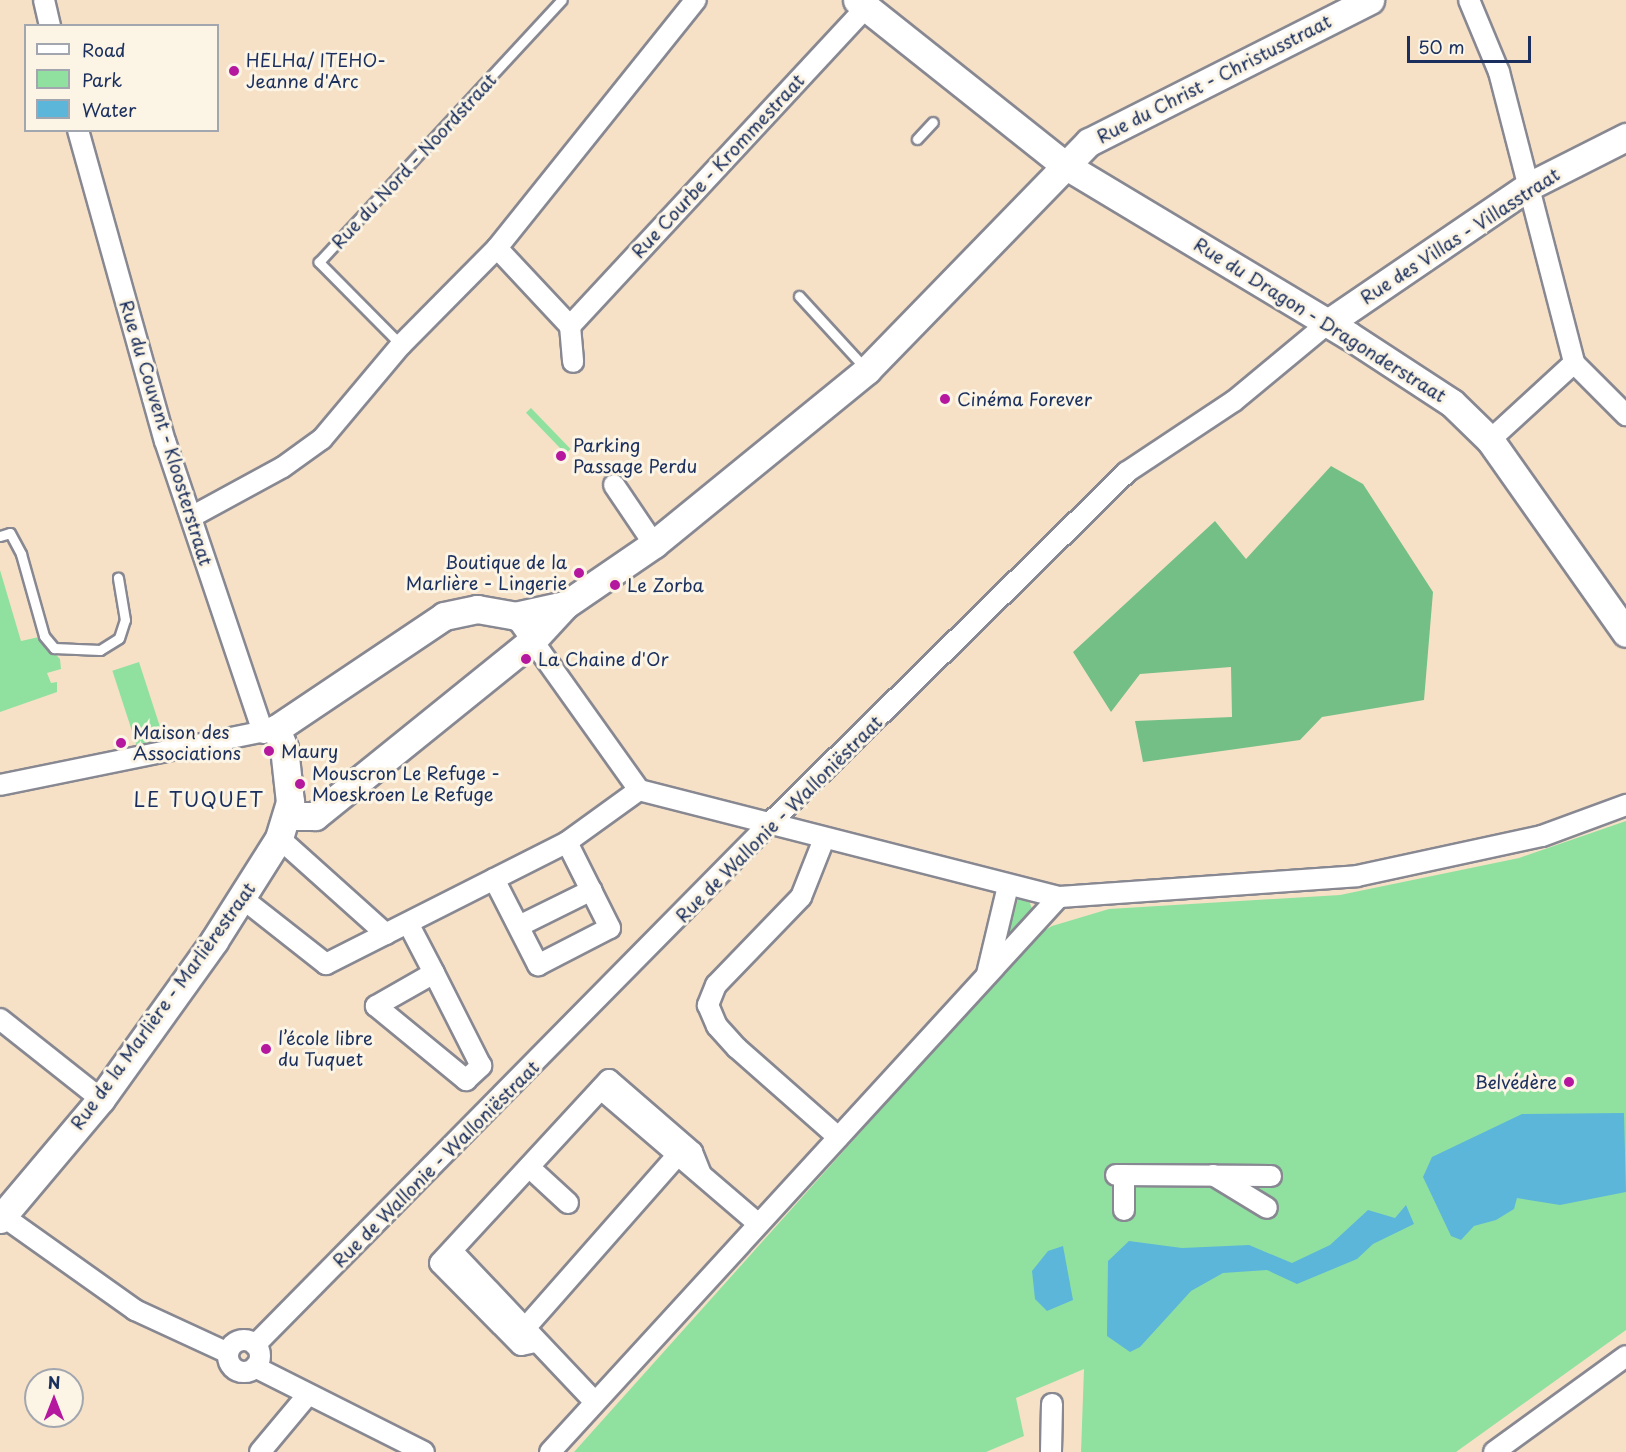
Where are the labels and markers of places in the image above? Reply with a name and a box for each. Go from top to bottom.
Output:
place label: HELHa/ ITEHO- Jeanne d'Arc [246,50,387,92]
marker: HELHa/ ITEHO- Jeanne d'Arc [227,64,241,78]
place label: Cinéma Forever [957,388,1094,410]
marker: Cinéma Forever [938,392,952,406]
place label: Parking Passage Perdu [573,435,697,478]
marker: Parking Passage Perdu [554,449,568,463]
place label: Boutique de la Marlière - Lingerie [405,552,567,594]
marker: Boutique de la Marlière - Lingerie [572,566,586,580]
place label: Le Zorba [627,574,704,596]
marker: Le Zorba [608,578,622,592]
place label: La Chaine d'Or [538,648,669,670]
marker: La Chaine d'Or [519,652,533,666]
place label: Maison des Associations [133,722,241,764]
marker: Maison des Associations [114,736,128,750]
place label: Maury [281,740,338,762]
marker: Maury [262,744,276,758]
place label: Mouscron Le Refuge - Moeskroen Le Refuge [312,763,502,806]
marker: Mouscron Le Refuge - Moeskroen Le Refuge [293,777,307,791]
place label: l’école libre du Tuquet [278,1028,374,1070]
marker: l’école libre du Tuquet [259,1042,273,1056]
place label: Belvédère [1475,1071,1557,1093]
marker: Belvédère [1562,1075,1576,1089]

